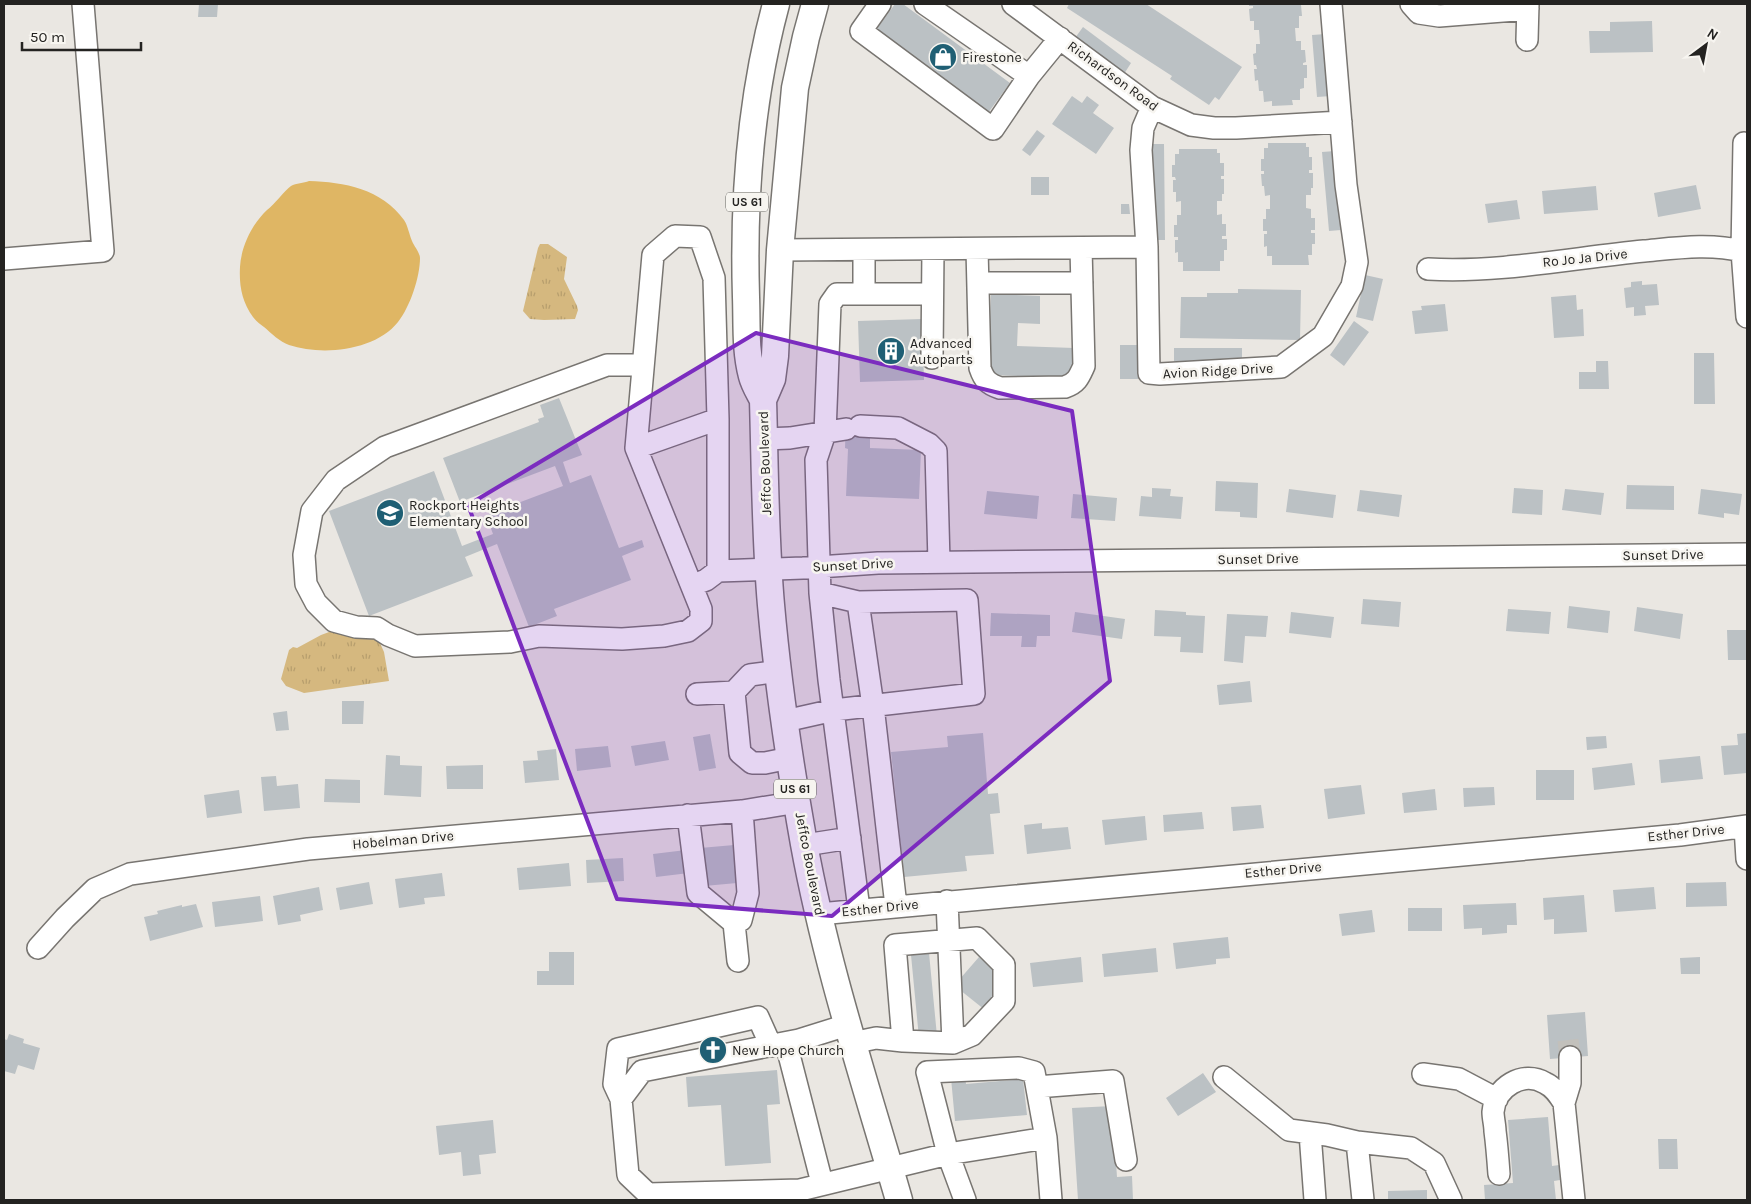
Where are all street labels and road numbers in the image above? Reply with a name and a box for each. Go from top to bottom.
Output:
street label: Richardson Road [1064,37,1162,115]
road number: US 61 [726,192,768,212]
street label: Ro Jo Ja Drive [1542,245,1628,271]
street label: Avion Ridge Drive [1162,360,1274,382]
street label: Jeffco Boulevard [755,411,775,515]
street label: Sunset Drive [1622,546,1704,564]
street label: Sunset Drive [1217,550,1299,568]
street label: Sunset Drive [812,554,894,576]
road number: US 61 [774,780,816,799]
street label: Jeffco Boulevard [792,811,828,917]
street label: Esther Drive [1647,821,1725,845]
street label: Hobelman Drive [352,827,454,853]
street label: Esther Drive [1244,858,1322,882]
street label: Esther Drive [841,896,919,920]

